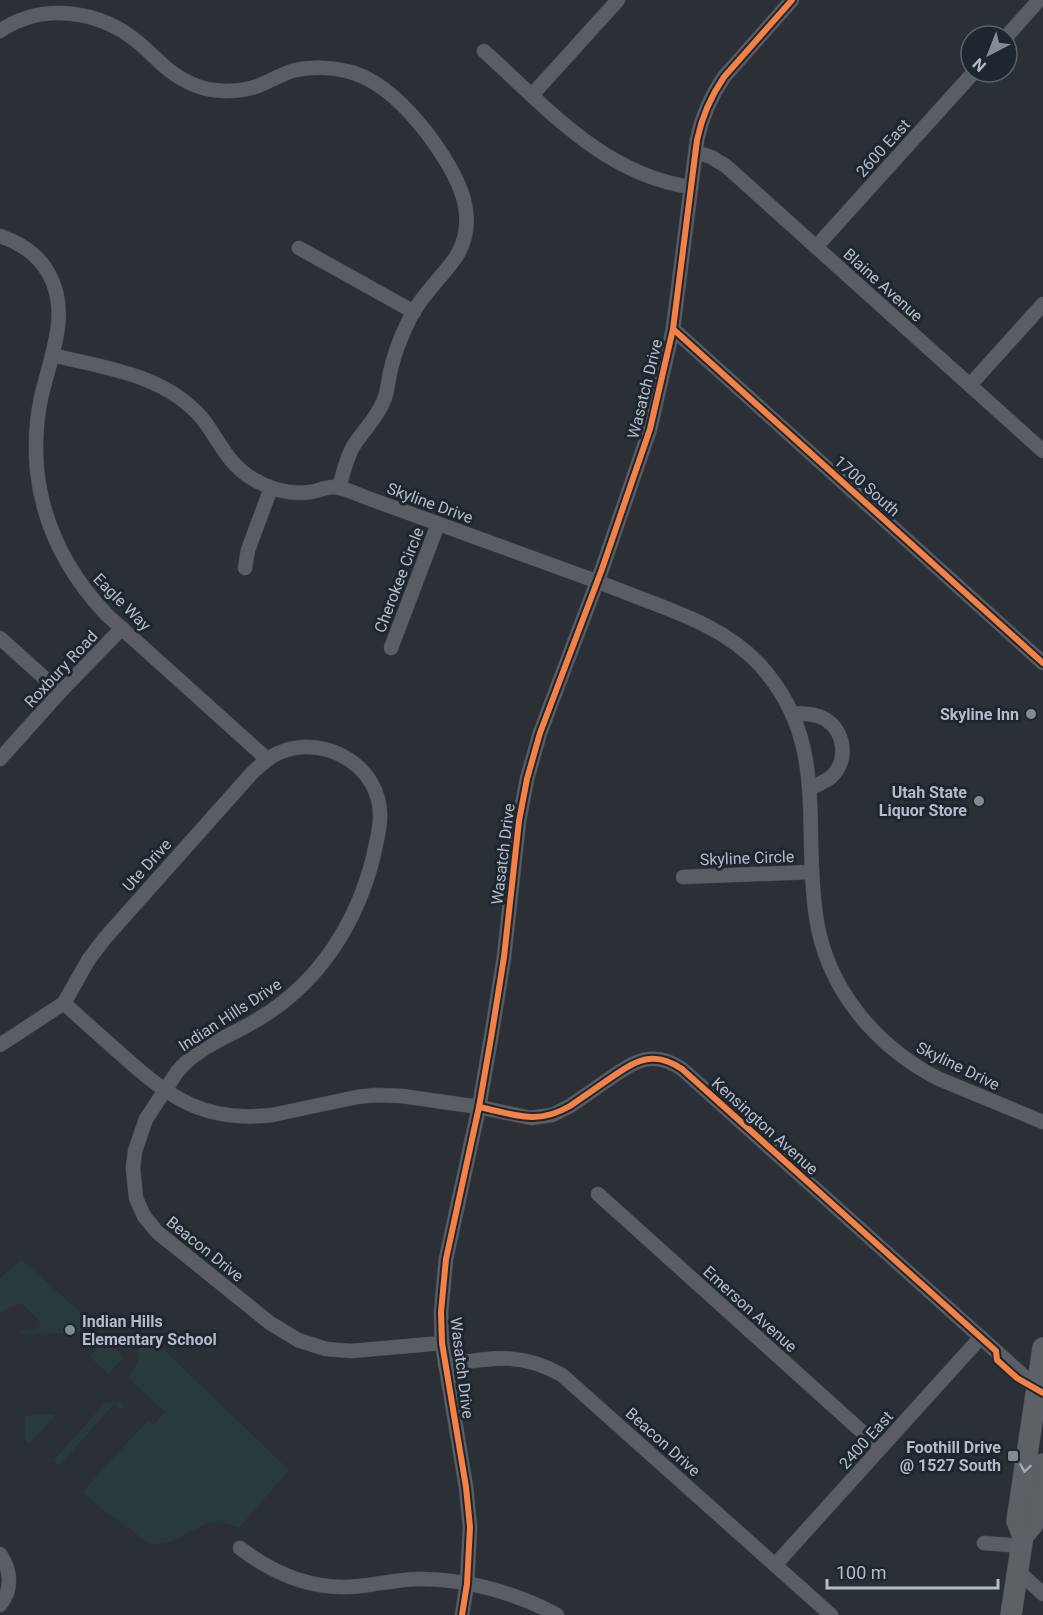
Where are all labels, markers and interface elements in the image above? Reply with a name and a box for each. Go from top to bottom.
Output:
north arrow [959,24,1019,84]
text: N [969,54,990,76]
street label: 2600 East [852,115,914,181]
street label: Blaine Avenue [839,244,927,326]
street label: Wasatch Drive [623,337,667,441]
street label: 1700 South [830,452,904,520]
street label: Skyline Drive [384,479,476,527]
street label: Cherokee Circle [370,525,428,635]
street label: Eagle Way [89,569,155,635]
street label: Roxbury Road [21,627,101,711]
place label: Skyline Inn [940,705,1019,724]
marker: Skyline Inn [1024,707,1038,721]
place label: Utah State Liquor Store [879,783,967,820]
marker: Utah State Liquor Store [972,794,986,808]
street label: Wasatch Drive [487,802,519,906]
street label: Ute Drive [119,835,175,895]
street label: Skyline Circle [699,847,795,869]
street label: Indian Hills Drive [175,975,285,1055]
street label: Skyline Drive [913,1038,1003,1094]
street label: Kensington Avenue [708,1073,822,1179]
street label: Beacon Drive [163,1212,247,1286]
street label: Emerson Avenue [699,1262,801,1356]
place label: Indian Hills Elementary School [82,1312,217,1349]
street label: Wasatch Drive [446,1316,478,1420]
marker: Indian Hills Elementary School [63,1323,77,1337]
street label: Beacon Drive [622,1404,704,1480]
street label: 2400 East [835,1407,897,1473]
place label: Foothill Drive @ 1527 South [900,1438,1001,1475]
marker: Foothill Drive @ 1527 South [1006,1449,1020,1463]
one-way arrow [1019,1463,1031,1473]
scale bar [827,1552,998,1590]
text: 100 m [836,1562,887,1583]

